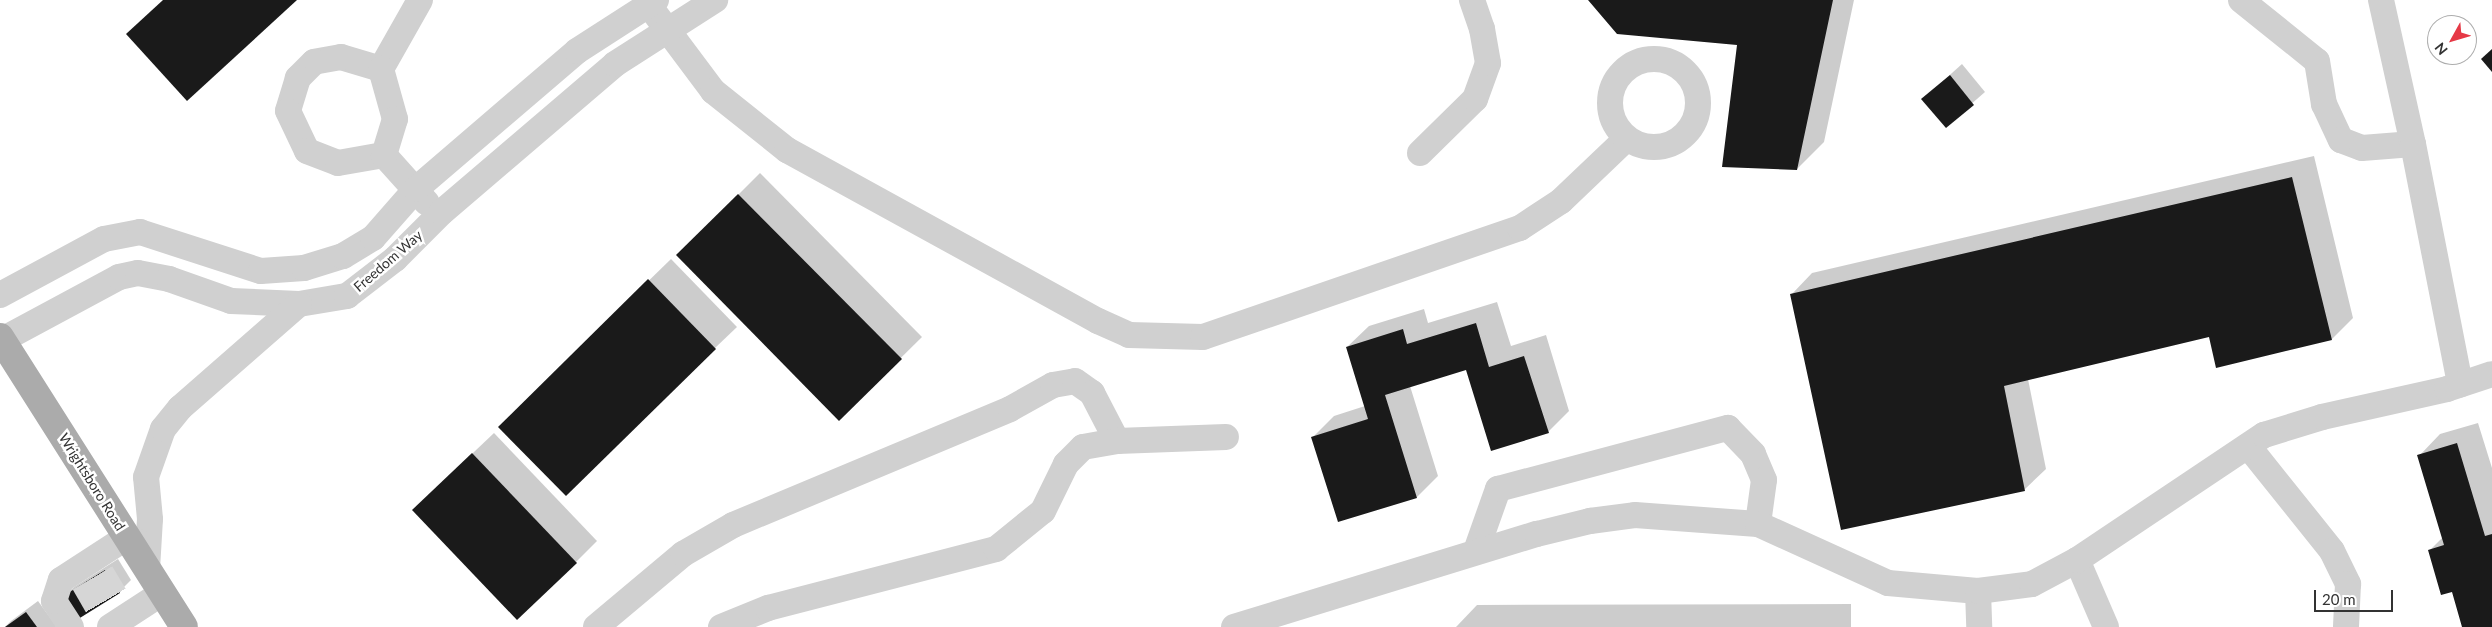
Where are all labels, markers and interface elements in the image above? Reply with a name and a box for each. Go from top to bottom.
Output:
north arrow [2427,15,2477,65]
text: N [2431,40,2451,59]
street label: Freedom Way [350,227,426,295]
street label: Wrightsboro Road [55,430,129,534]
scale bar [2317,580,2396,612]
text: 20 m [2322,590,2356,608]

